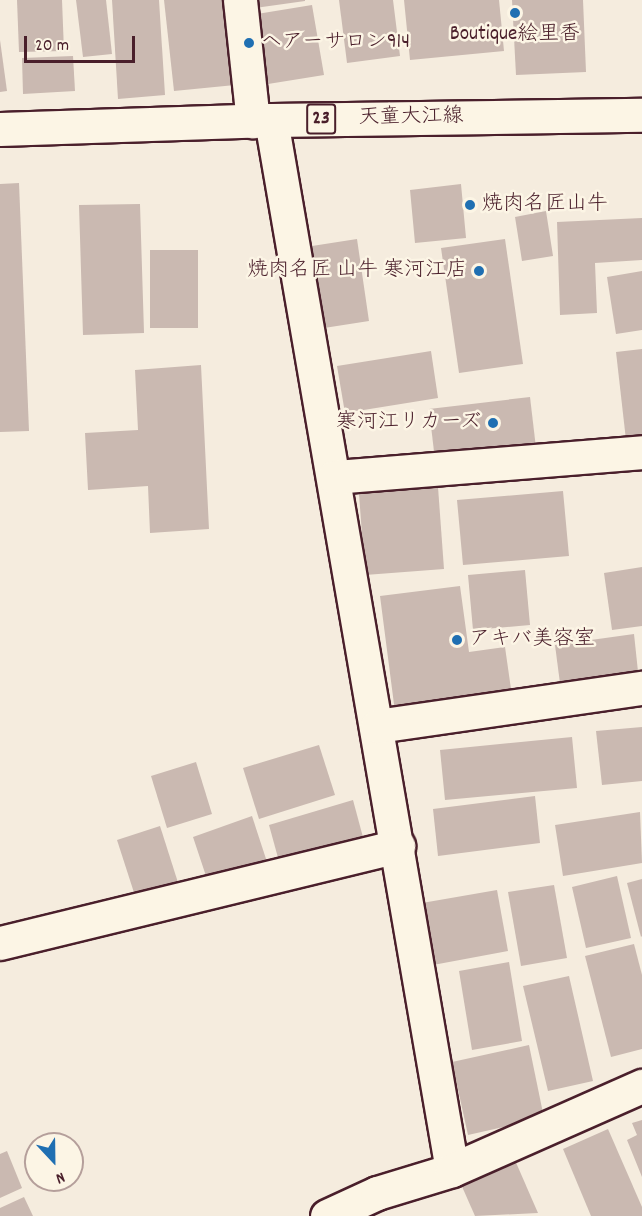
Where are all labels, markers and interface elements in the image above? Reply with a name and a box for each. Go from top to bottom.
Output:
marker: Boutique絵里香 [508,6,522,20]
place label: Boutique絵里香 [450,22,580,48]
scale bar [27,24,138,62]
place label: ヘアーサロン914 [261,30,409,56]
text: 20 m [35,34,69,59]
marker: ヘアーサロン914 [242,36,256,50]
road number: 23 [306,102,336,136]
street label: 天童大江線 [358,104,464,132]
place label: 焼肉名匠山牛 [482,192,608,218]
marker: 焼肉名匠山牛 [463,198,477,212]
place label: 焼肉名匠 山牛 寒河江店 [247,258,467,284]
marker: 焼肉名匠 山牛 寒河江店 [472,264,486,278]
place label: 寒河江リカーズ [334,410,481,436]
marker: 寒河江リカーズ [486,416,500,430]
place label: アキバ美容室 [469,627,595,653]
marker: アキバ美容室 [450,633,464,647]
north arrow [24,1132,84,1192]
text: N [52,1165,68,1189]

